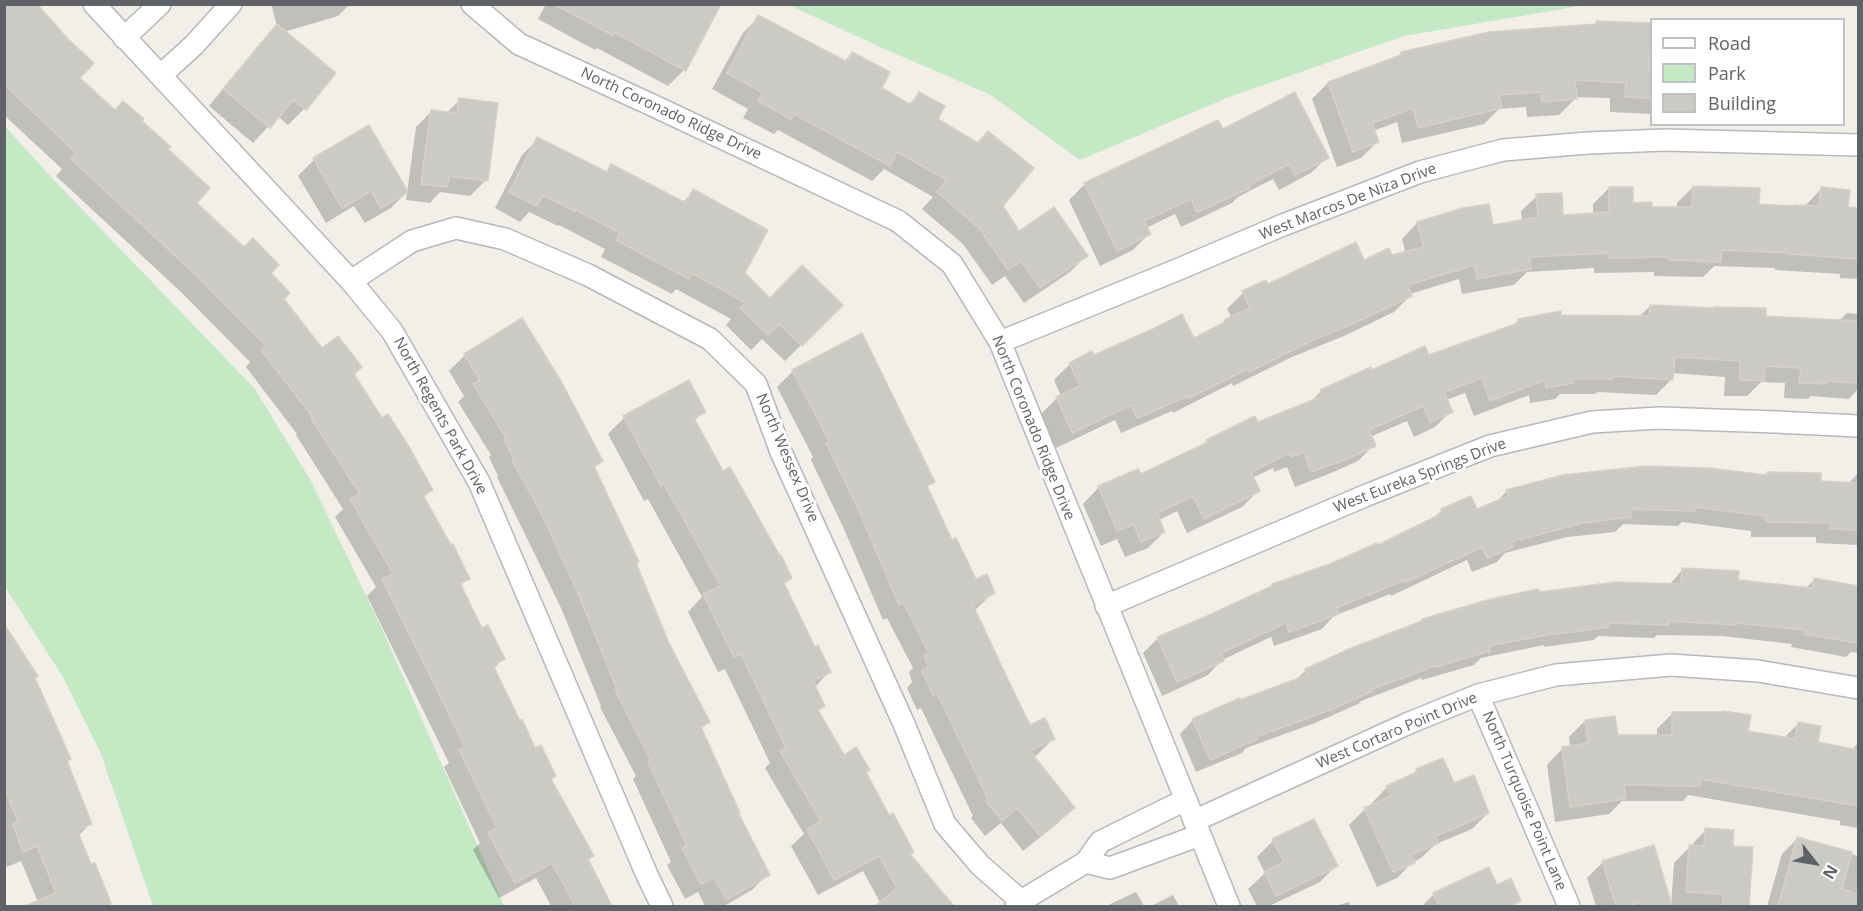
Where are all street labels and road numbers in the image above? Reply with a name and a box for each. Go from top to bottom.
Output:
street label: North Coronado Ridge Drive [578,64,764,164]
street label: West Marcos De Niza Drive [1257,160,1439,244]
street label: North Coronado Ridge Drive [988,333,1078,523]
street label: North Regents Park Drive [389,334,491,498]
street label: North Wessex Drive [752,391,822,525]
street label: West Eureka Springs Drive [1331,435,1509,517]
street label: West Cortaro Point Drive [1314,689,1480,773]
street label: North Turquoise Point Lane [1478,709,1570,893]

